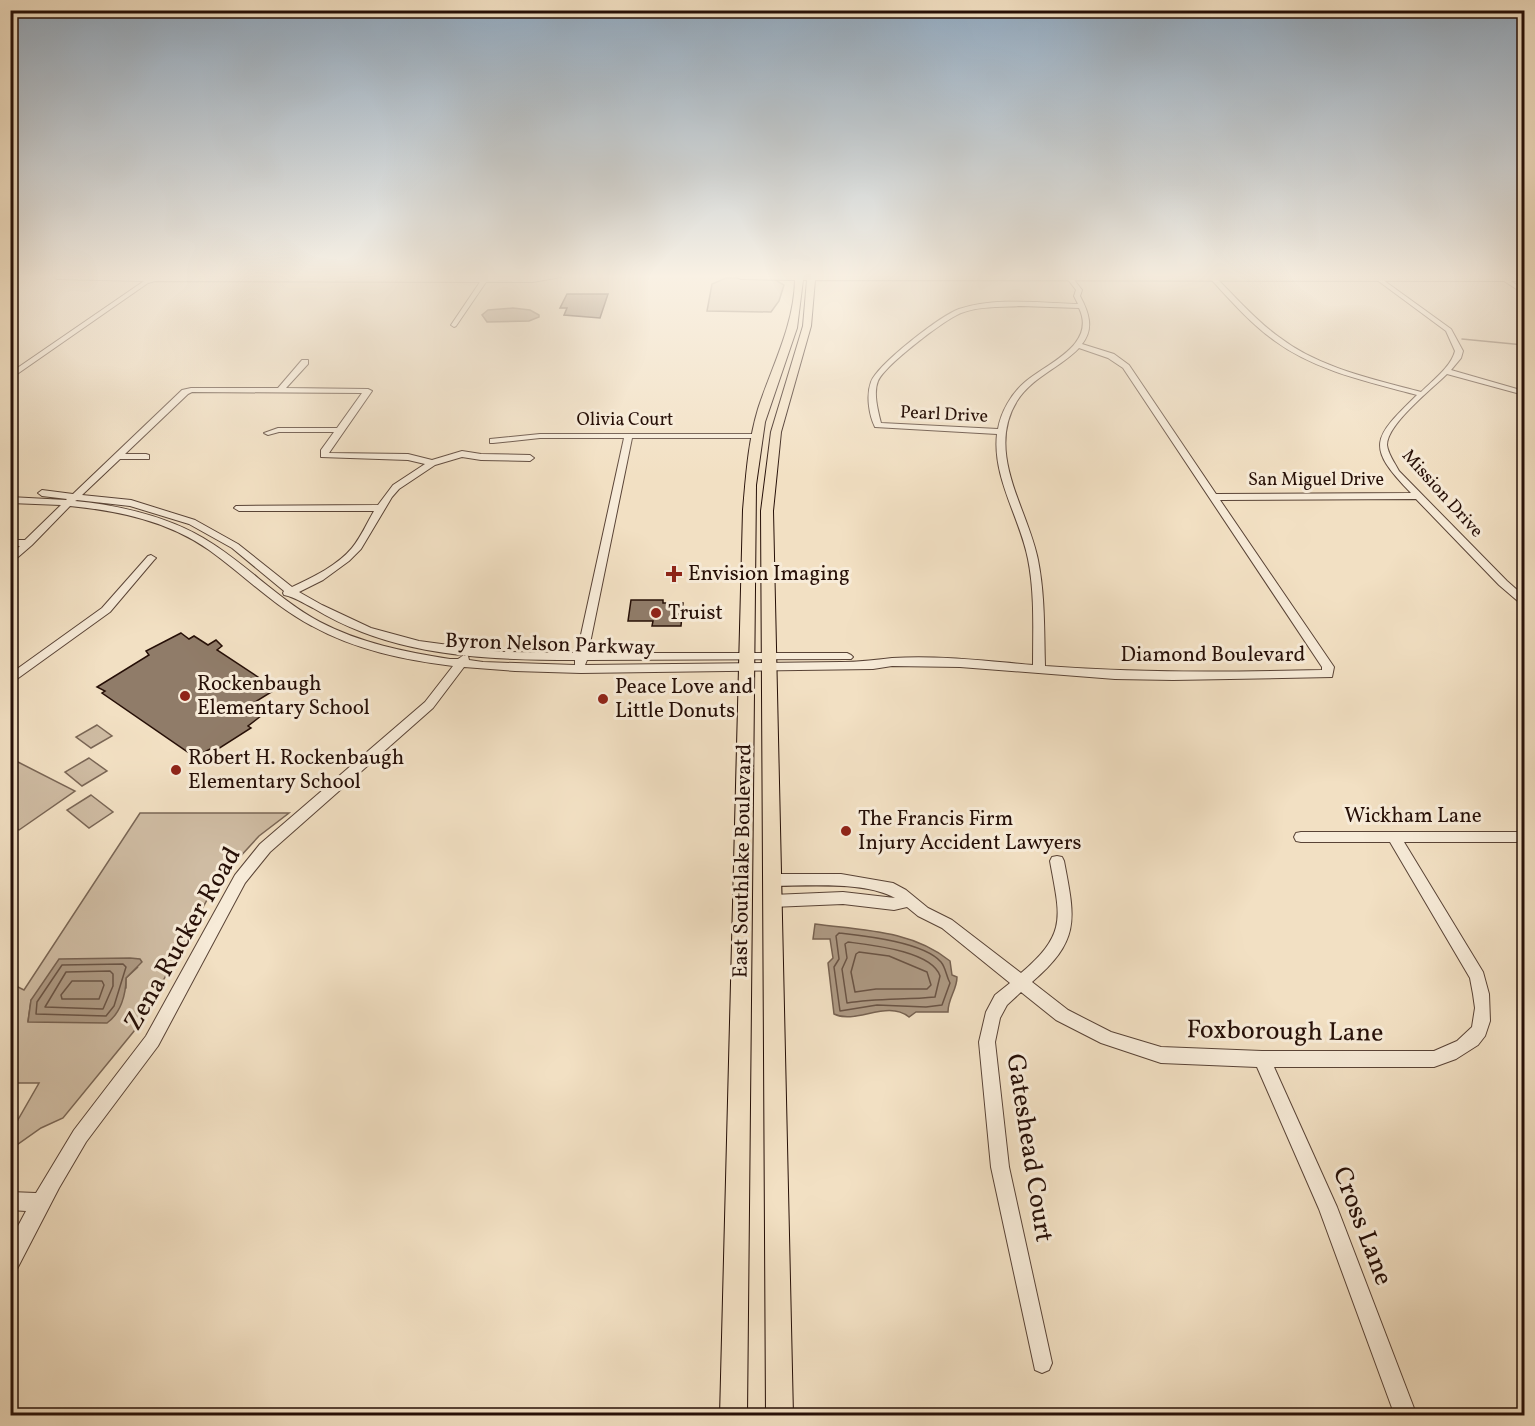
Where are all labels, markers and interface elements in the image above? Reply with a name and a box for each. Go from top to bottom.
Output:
street label: Pearl Drive [899,400,989,430]
street label: Olivia Court [577,408,673,433]
street label: Mission Drive [1396,444,1488,544]
street label: San Miguel Drive [1248,468,1384,493]
place label: Envision Imaging [688,560,850,589]
marker: Envision Imaging [665,565,683,583]
place label: Truist [668,599,723,628]
marker: Truist [649,606,663,620]
street label: Byron Nelson Parkway [444,627,656,663]
street label: Diamond Boulevard [1121,641,1305,670]
place label: Rockenbaugh Elementary School [197,670,370,723]
place label: Peace Love and Little Donuts [615,673,753,726]
marker: Rockenbaugh Elementary School [178,689,192,703]
marker: Peace Love and Little Donuts [596,692,610,706]
place label: Robert H. Rockenbaugh Elementary School [188,744,404,797]
street label: East Southlake Boulevard [726,744,760,978]
marker: Robert H. Rockenbaugh Elementary School [169,763,183,777]
street label: Wickham Lane [1344,802,1482,831]
place label: The Francis Firm Injury Accident Lawyers [858,805,1082,858]
marker: The Francis Firm Injury Accident Lawyers [839,824,853,838]
street label: Zena Rucker Road [116,840,250,1038]
street label: Foxborough Lane [1186,1012,1384,1052]
street label: Gateshead Court [996,1051,1062,1245]
street label: Cross Lane [1323,1161,1401,1291]

